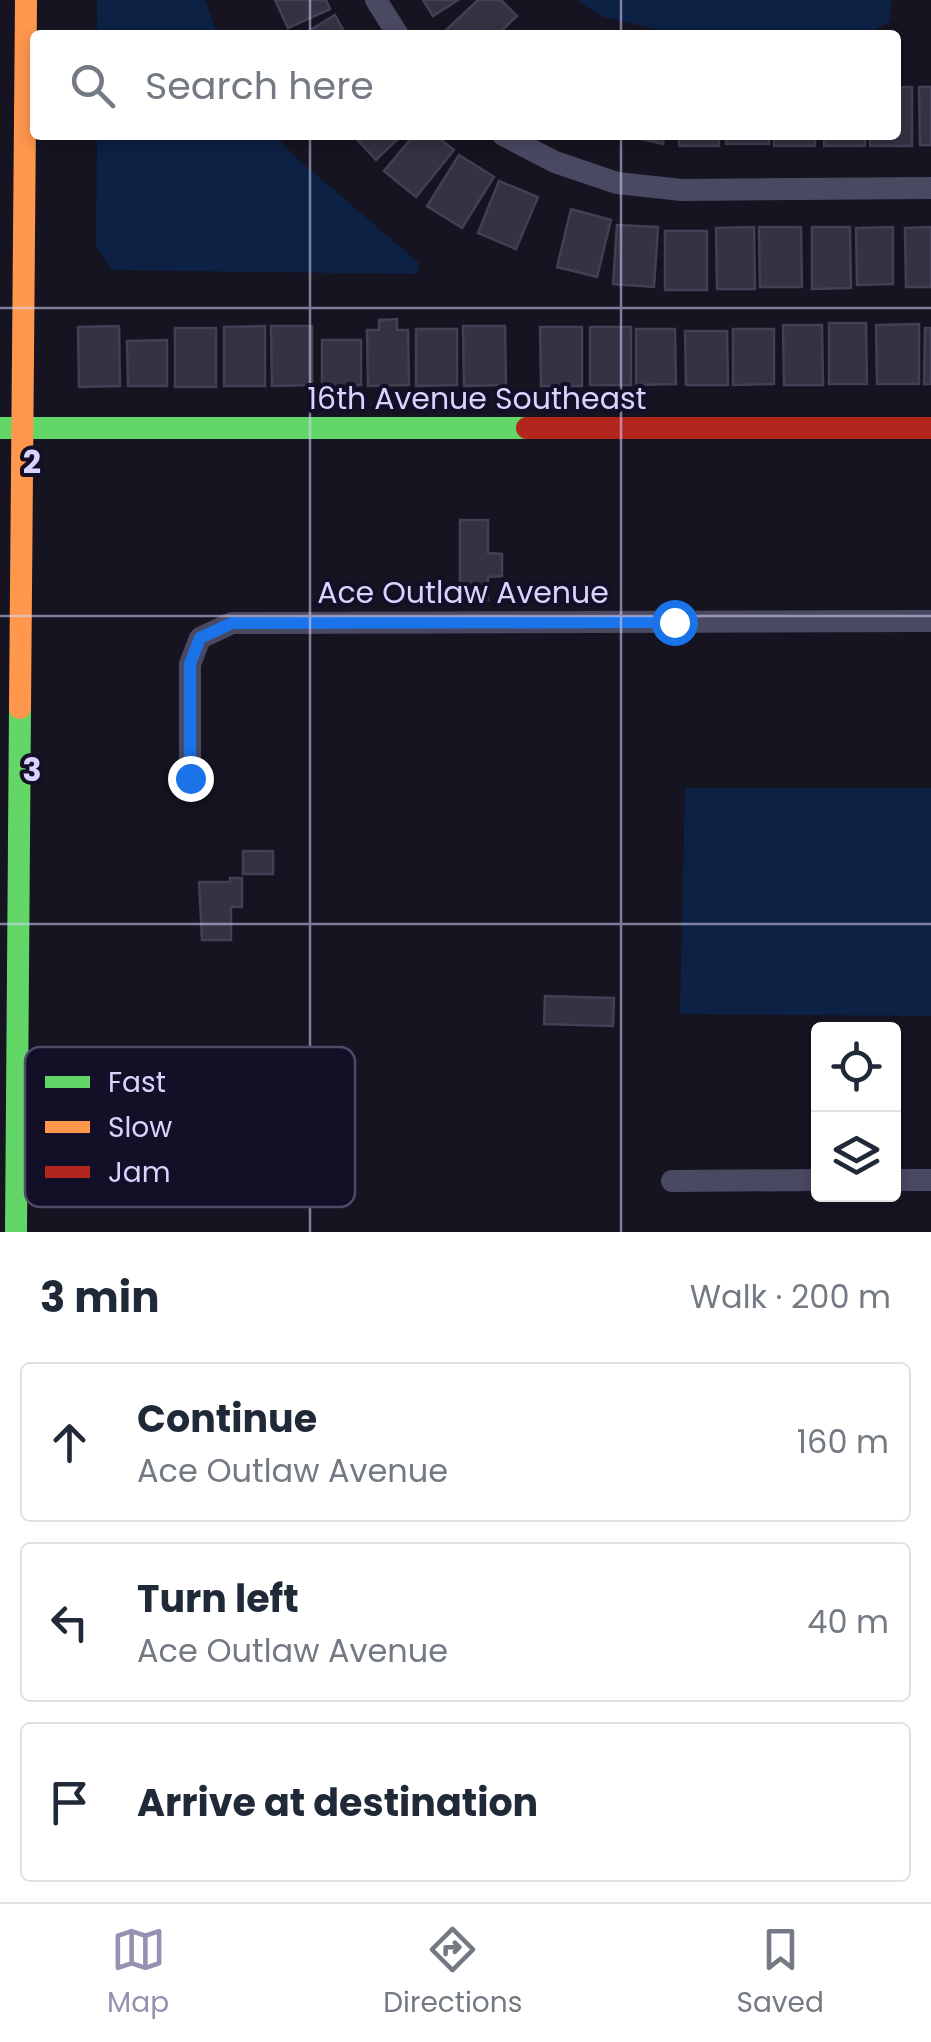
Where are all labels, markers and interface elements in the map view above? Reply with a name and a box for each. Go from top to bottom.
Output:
search box [30,30,901,140]
icon: search [65,58,120,113]
text: Search here [145,59,374,112]
street label: 16th Avenue Southeast [307,377,647,420]
text: 2 [23,439,41,484]
street label: Ace Outlaw Avenue [317,571,609,614]
route start [652,600,698,646]
text: 3 [22,747,42,792]
route end [168,756,214,802]
map controls [811,1022,901,1202]
button: locate [811,1022,901,1112]
legend [25,1047,355,1207]
text: Fast [108,1063,166,1102]
text: Slow [108,1108,172,1147]
button: layers [811,1112,901,1202]
text: Jam [108,1153,171,1192]
text: 3 min [40,1268,160,1327]
text: Walk · 200 m [690,1274,891,1319]
text: Continue [137,1392,317,1445]
icon: ahead [42,1415,97,1470]
text: 160 m [797,1419,889,1464]
text: Ace Outlaw Avenue [137,1448,448,1493]
text: Turn left [137,1572,299,1625]
icon: left [42,1595,97,1650]
text: 40 m [807,1599,889,1644]
text: Ace Outlaw Avenue [137,1628,448,1673]
icon: arrive [42,1775,97,1830]
text: Arrive at destination [137,1776,538,1829]
tab: Map [107,1922,169,2024]
tab: Directions [383,1922,522,2024]
tab: Saved [737,1922,824,2024]

